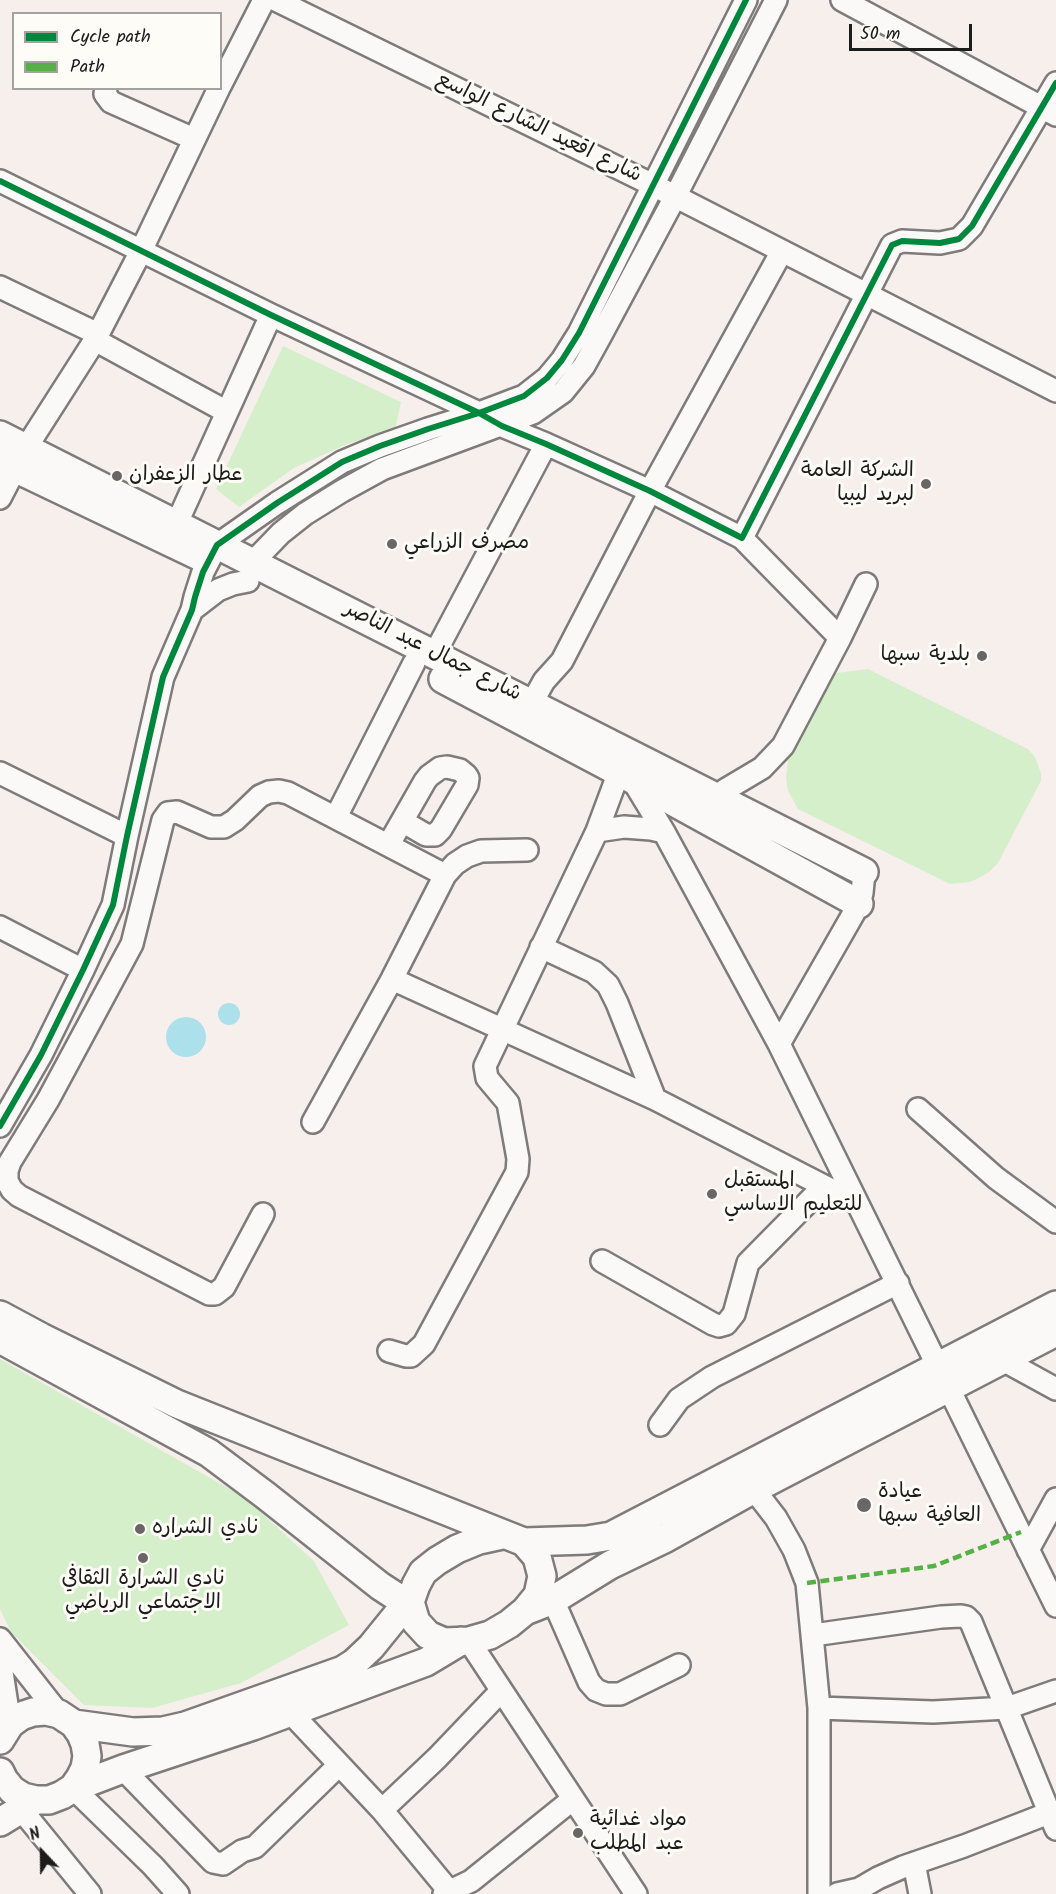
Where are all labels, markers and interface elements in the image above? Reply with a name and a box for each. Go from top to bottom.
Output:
legend [12,12,222,90]
scale bar [852,12,975,50]
text: 50 m [860,20,900,49]
text: Cycle path [70,23,151,52]
text: Path [70,53,105,82]
street label: شارع اقعيد الشارع الواسع [431,68,645,190]
place label: الشركة العامة لبريد ليبيا [801,459,914,509]
place label: عطار الزعفران [129,463,243,489]
marker: عطار الزعفران [110,469,124,483]
marker: الشركة العامة لبريد ليبيا [919,477,933,491]
place label: مصرف الزراعي [404,531,529,557]
marker: مصرف الزراعي [385,537,399,551]
street label: شارع جمال عبد الناصر [339,597,525,709]
place label: بلدية سبها [880,643,970,669]
marker: بلدية سبها [975,649,989,663]
place label: المستقبل للتعليم الاساسي [724,1169,862,1219]
marker: المستقبل للتعليم الاساسي [705,1187,719,1201]
place label: عيادة العافية سبها [878,1480,981,1530]
marker: عيادة العافية سبها [855,1496,873,1514]
place label: نادي الشراره [152,1516,258,1542]
marker: نادي الشراره [133,1522,147,1536]
marker: نادي الشرارة الثقافي الاجتماعي الرياضي [136,1551,150,1565]
place label: نادي الشرارة الثقافي الاجتماعي الرياضي [61,1567,225,1617]
place label: مواد غدائية عبد المطلب [590,1808,687,1858]
text: N [26,1821,44,1848]
north arrow [12,1822,72,1882]
marker: مواد غدائية عبد المطلب [571,1826,585,1840]

